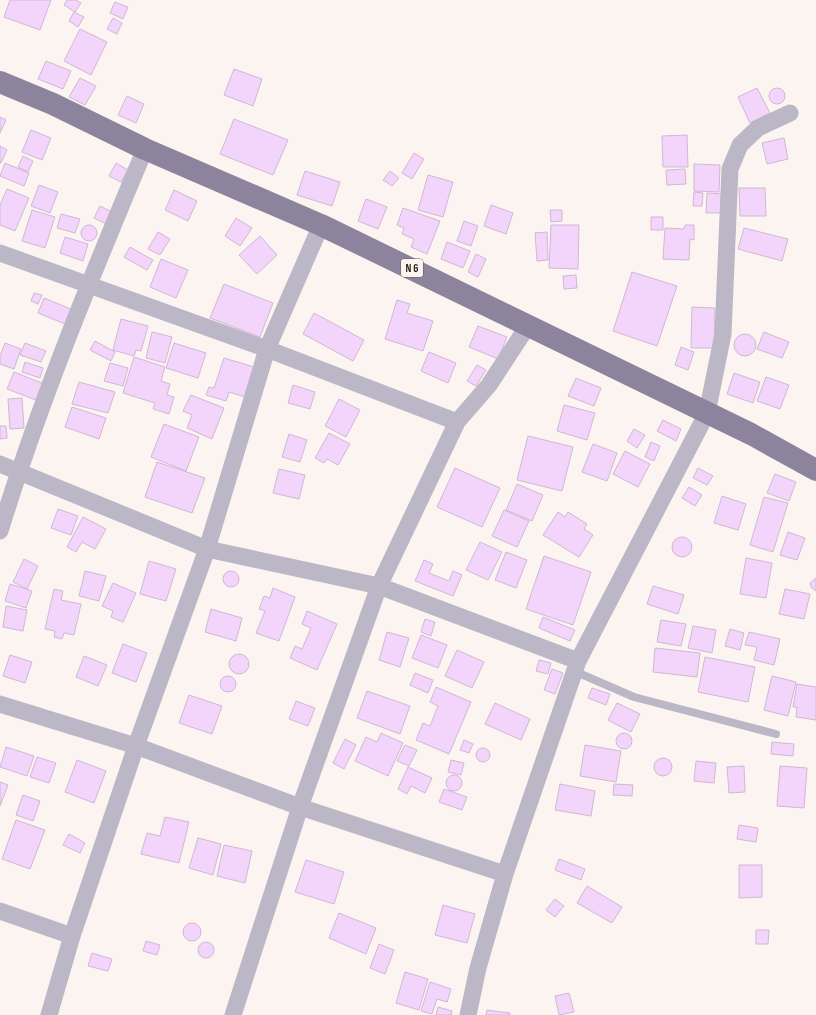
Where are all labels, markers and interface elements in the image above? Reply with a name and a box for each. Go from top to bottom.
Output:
road number: N 6 [401,259,423,277]

